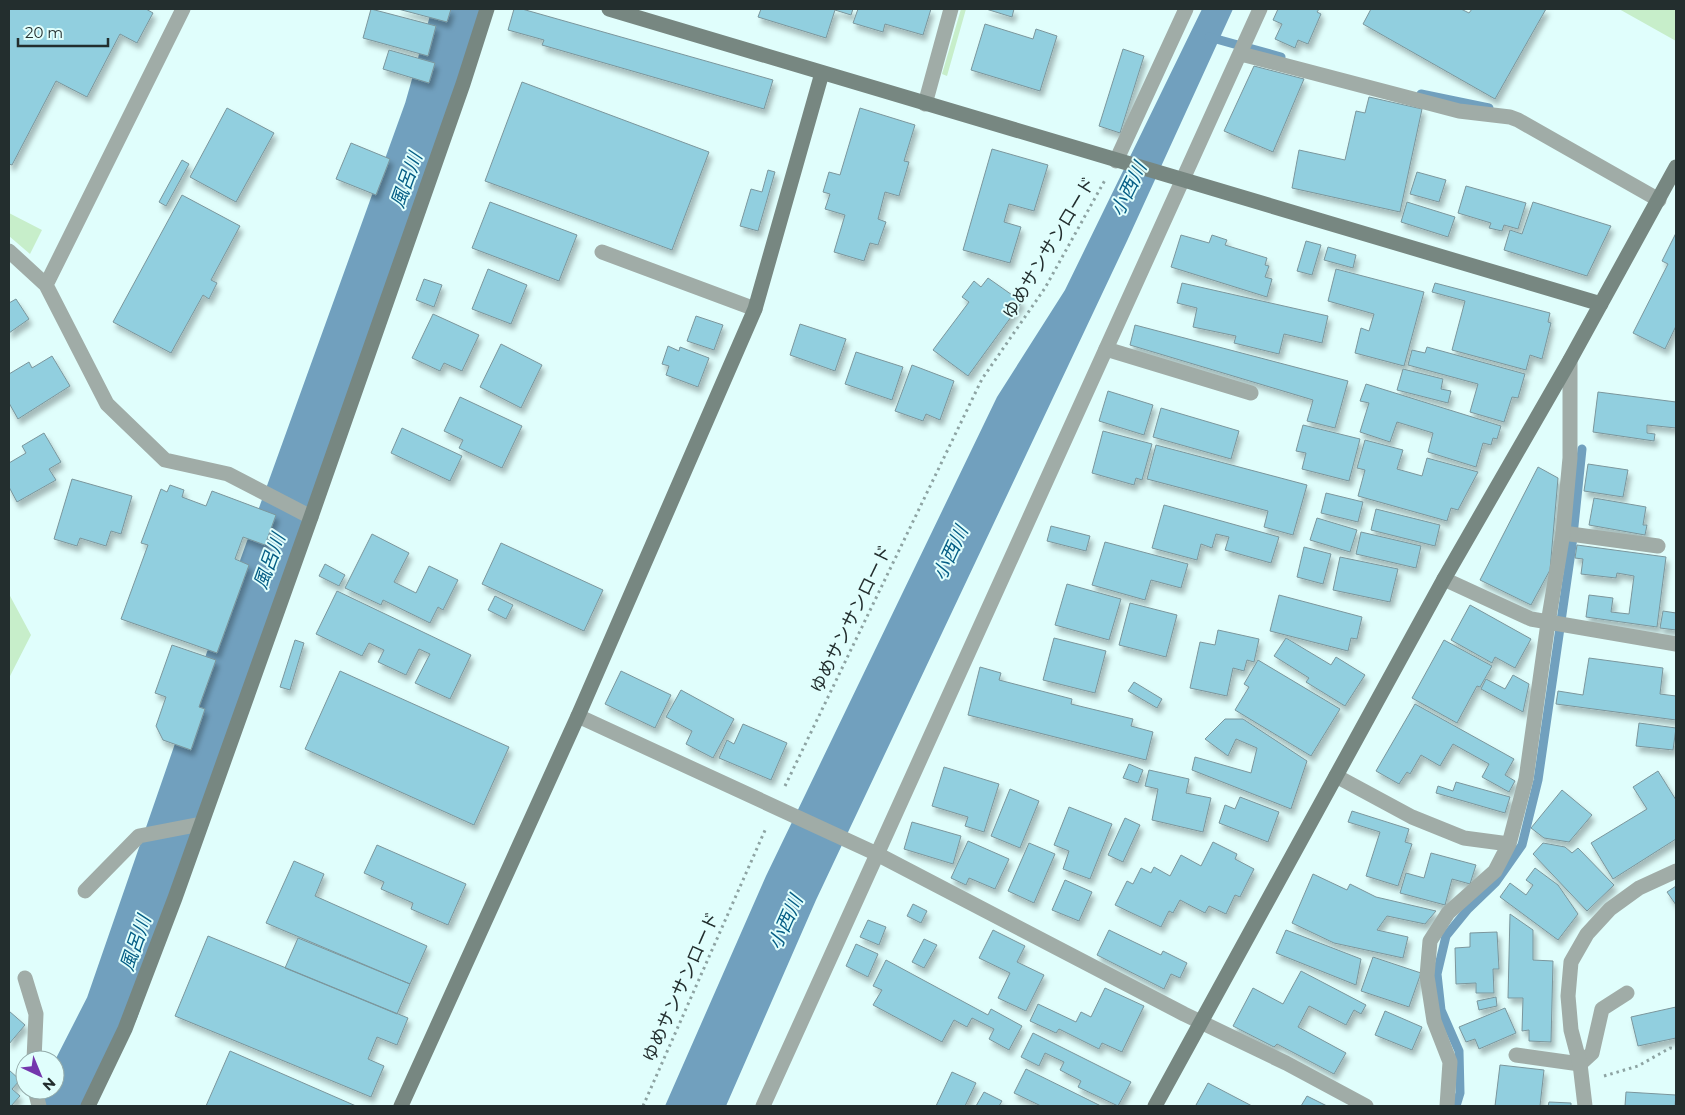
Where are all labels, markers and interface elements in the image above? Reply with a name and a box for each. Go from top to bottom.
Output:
scale bar [18,15,108,47]
text: 20 m [25,23,63,42]
water label: 風呂川 [386,148,428,211]
water label: 小西川 [1106,157,1152,220]
street label: ゆめサンサンロード [998,173,1100,323]
water label: 小西川 [928,521,974,584]
water label: 風呂川 [249,529,291,592]
street label: ゆめサンサンロード [806,541,896,697]
water label: 小西川 [763,890,808,953]
street label: ゆめサンサンロード [638,909,724,1065]
water label: 風呂川 [115,911,156,974]
north arrow [15,1050,65,1100]
text: N [39,1074,59,1095]

